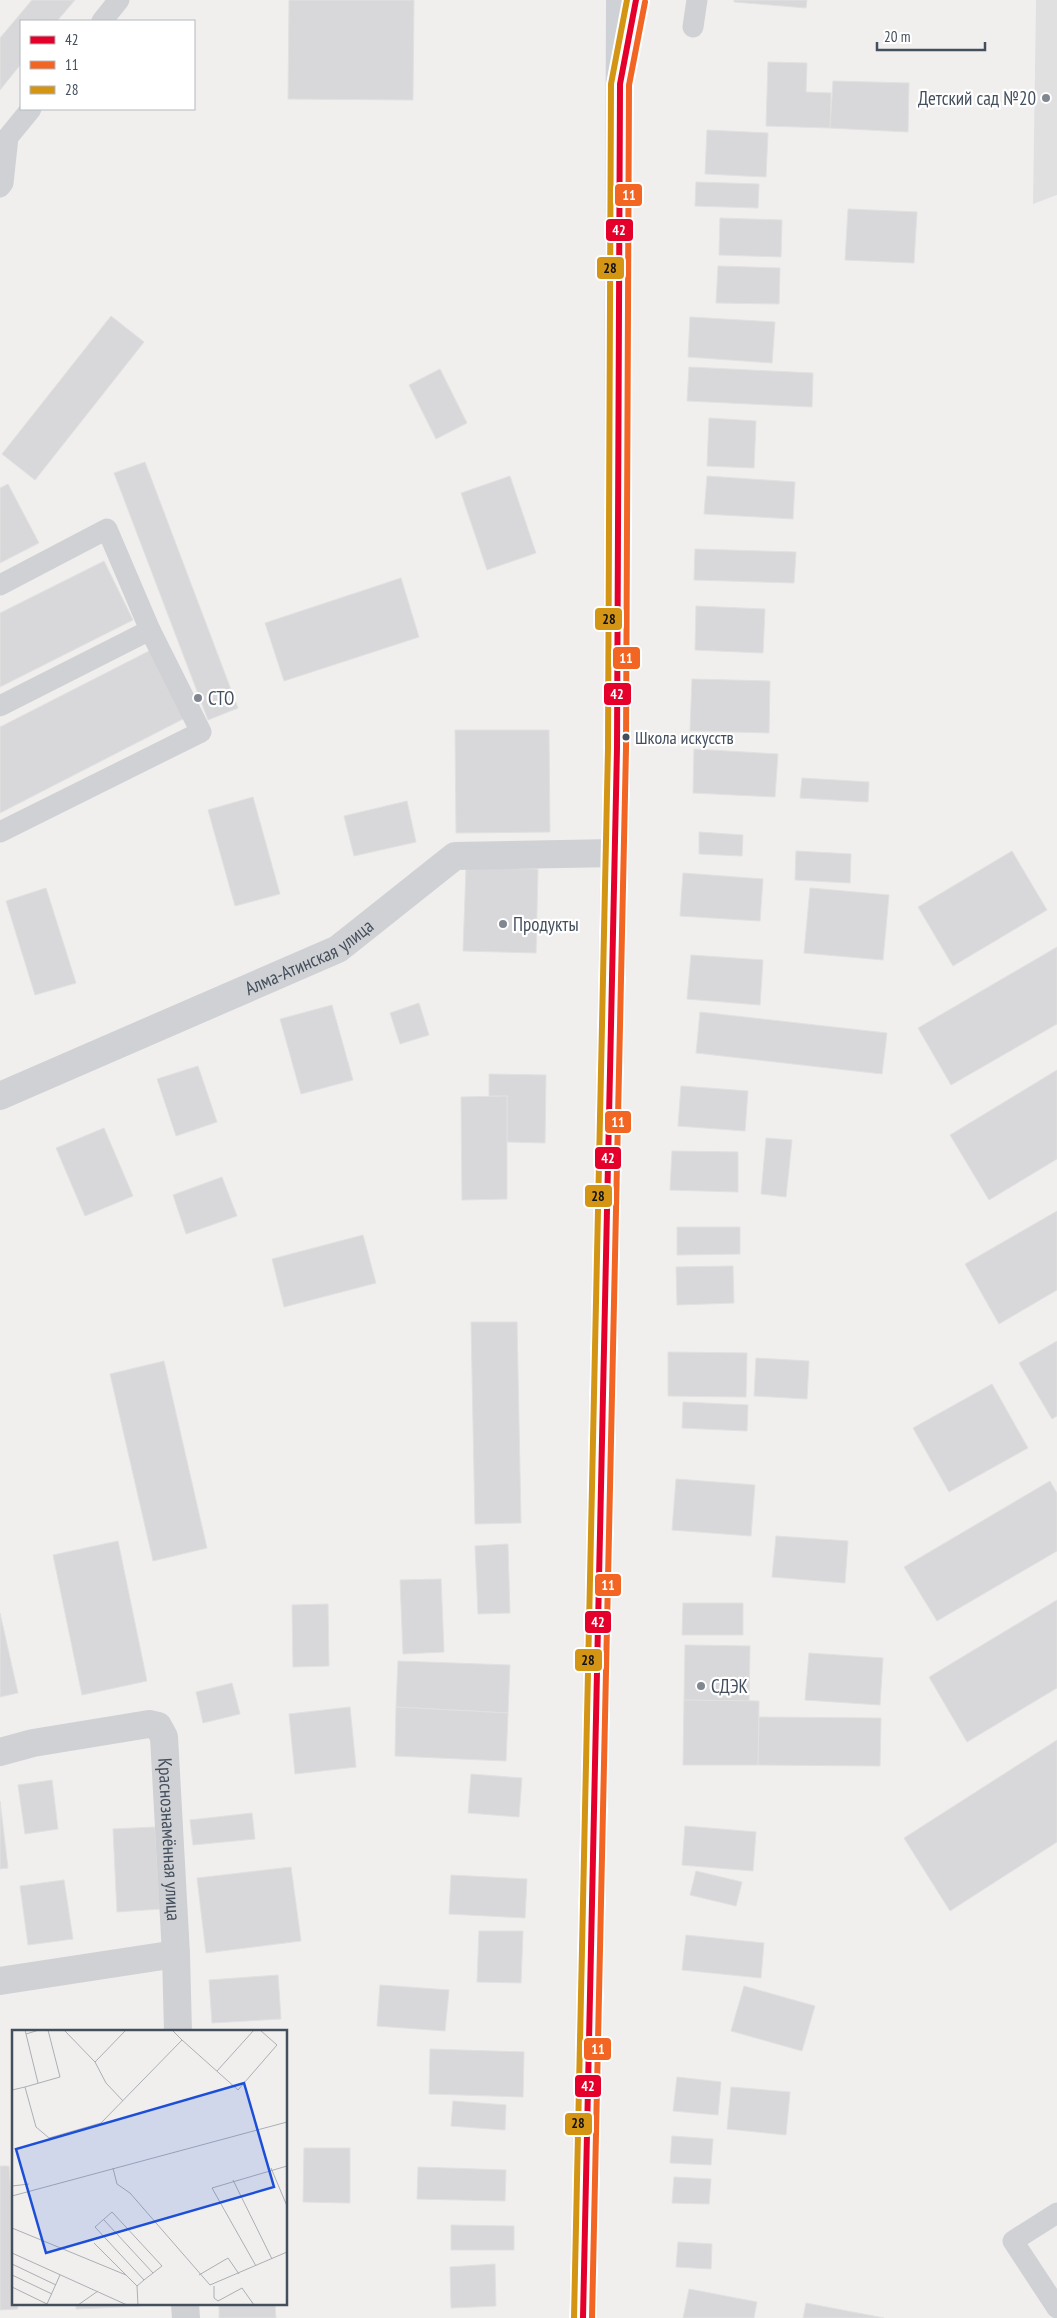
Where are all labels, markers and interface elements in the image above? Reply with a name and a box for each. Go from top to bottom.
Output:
legend [20,20,195,110]
scale bar [877,20,984,52]
text: 20 m [884,27,910,46]
text: 42 [65,30,79,49]
text: 11 [65,55,79,74]
text: 28 [65,80,79,99]
place label: Детский сад №20 [918,86,1036,110]
marker: Детский сад №20 [1040,92,1052,104]
line badge: 11 [614,183,643,207]
text: 11 [622,186,636,204]
line badge: 42 [605,218,634,242]
text: 42 [612,221,626,239]
line badge: 28 [596,256,625,280]
text: 28 [603,259,617,277]
line badge: 28 [594,607,623,631]
text: 28 [602,610,616,628]
line badge: 11 [612,646,641,670]
text: 11 [619,649,633,667]
line badge: 42 [603,682,632,706]
text: 42 [610,685,624,703]
place label: СТО [208,686,234,710]
marker: СТО [192,692,204,704]
place label: Школа искусств [635,726,734,749]
marker: Школа искусств [621,732,631,742]
place label: Продукты [513,912,579,936]
street label: Алма-Атинская улица [241,914,378,1000]
marker: Продукты [497,918,509,930]
line badge: 11 [604,1110,632,1134]
text: 11 [611,1113,625,1131]
line badge: 42 [594,1146,622,1170]
text: 42 [601,1149,615,1167]
line badge: 28 [584,1184,613,1208]
text: 28 [591,1187,605,1205]
line badge: 11 [594,1573,622,1597]
text: 11 [601,1576,615,1594]
line badge: 42 [584,1610,612,1634]
text: 42 [591,1613,605,1631]
line badge: 28 [574,1648,603,1672]
text: 28 [581,1651,595,1669]
place label: СДЭК [711,1674,748,1698]
marker: СДЭК [695,1680,707,1692]
street label: Краснознамённая улица [153,1757,186,1921]
inset map [12,2030,288,2306]
line badge: 11 [583,2037,612,2061]
text: 11 [591,2040,605,2058]
line badge: 42 [574,2074,602,2098]
text: 42 [581,2077,595,2095]
line badge: 28 [564,2112,593,2136]
text: 28 [571,2114,585,2132]

